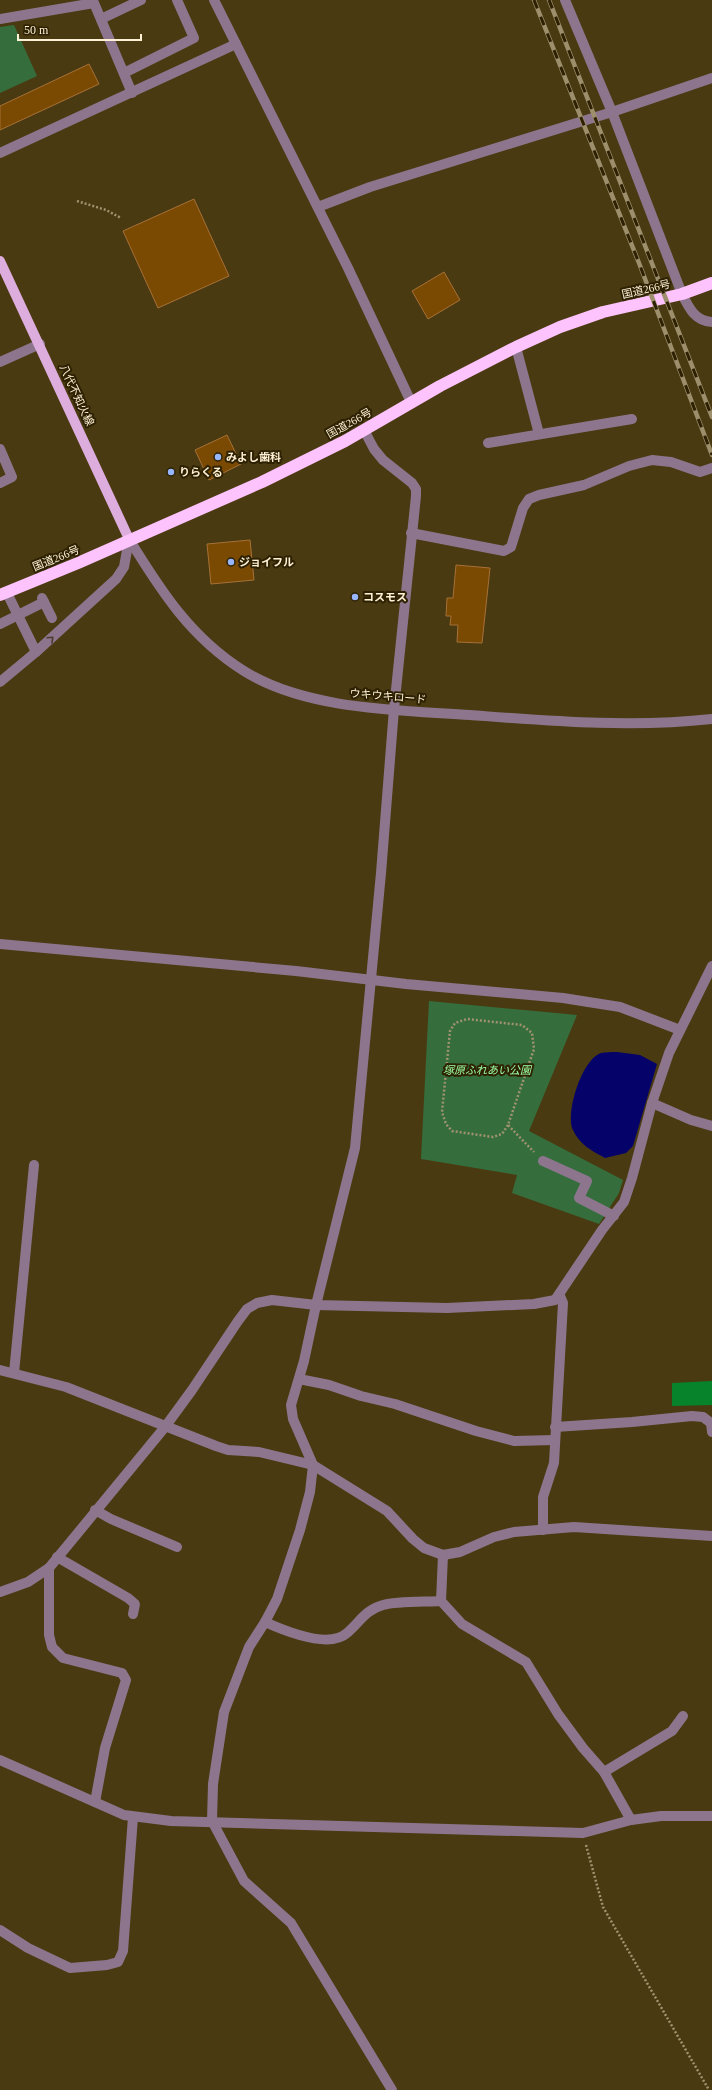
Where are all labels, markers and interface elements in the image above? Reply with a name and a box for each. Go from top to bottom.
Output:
scale bar [18,16,141,42]
text: 50 m [24,23,49,37]
street label: 国道266号 [621,278,671,300]
street label: 八代不知火線 [58,363,96,427]
street label: 国道266号 [324,406,374,440]
place label: みよし歯科 [226,451,281,463]
marker: みよし歯科 [213,452,223,462]
place label: りらくる [179,466,223,478]
marker: りらくる [166,467,176,477]
street label: 国道266号 [31,543,81,573]
place label: ジョイフル [239,556,294,568]
marker: ジョイフル [226,557,236,567]
place label: コスモス [363,591,407,603]
marker: コスモス [350,592,360,602]
one-way arrow [46,636,54,643]
street label: ウキウキロード [349,687,427,705]
park label: 塚原ふれあい公園 [443,1064,533,1076]

